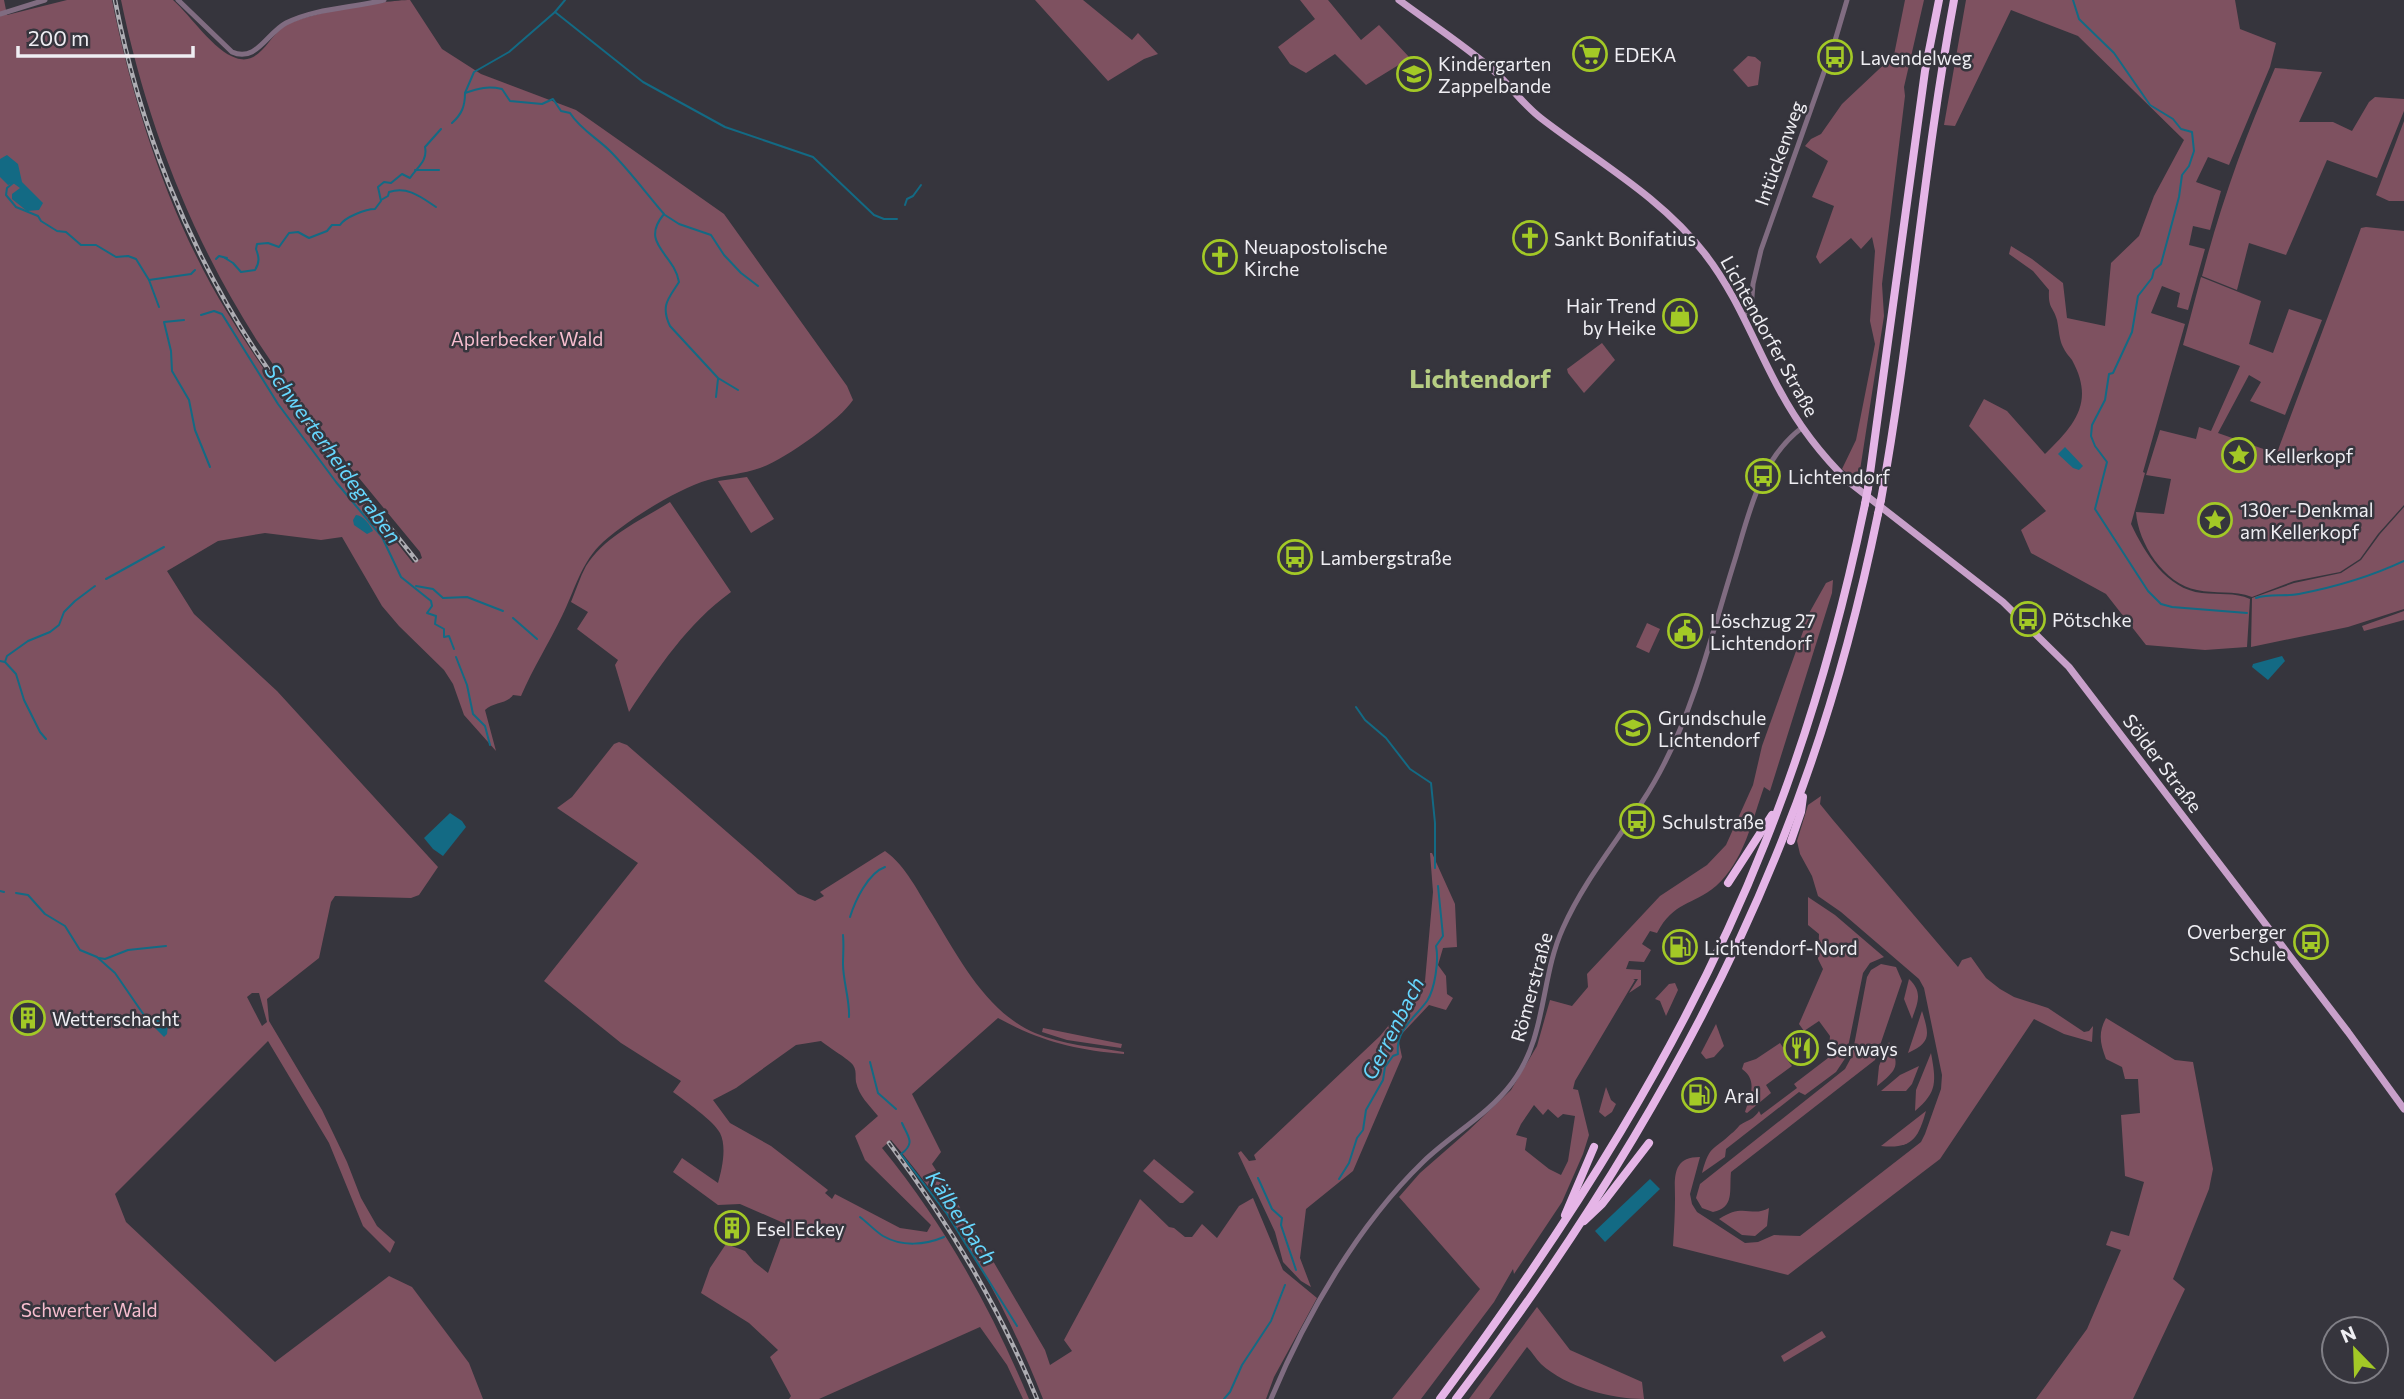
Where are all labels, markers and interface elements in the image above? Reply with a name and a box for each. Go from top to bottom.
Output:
scale bar [18,14,192,58]
text: 200 m [28,25,89,50]
supermarket icon: EDEKA [1571,35,1609,73]
bus stop icon: Lavendelweg [1816,38,1854,76]
place label: EDEKA [1614,43,1676,66]
place label: Lavendelweg [1860,46,1972,69]
place label: Kindergarten Zappelbande [1438,52,1551,97]
school or university icon: Kindergarten Zappelbande [1395,55,1433,93]
street label: Intückenweg [1749,98,1809,208]
church icon: Sankt Bonifatius [1511,219,1549,257]
place label: Sankt Bonifatius [1554,227,1696,250]
place label: Neuapostolische Kirche [1244,235,1388,280]
church icon: Neuapostolische Kirche [1201,238,1239,276]
street label: Lichtendorfer Straße [1716,252,1824,420]
place label: Hair Trend by Heike [1566,294,1656,339]
shop icon: Hair Trend by Heike [1661,297,1699,335]
park label: Aplerbecker Wald [451,327,603,350]
water label: Schwerterheidegraben [260,358,408,548]
district label: Lichtendorf [1409,362,1551,393]
place icon: Kellerkopf [2220,436,2258,474]
place label: Kellerkopf [2264,444,2354,467]
bus stop icon: Lichtendorf [1744,457,1782,495]
place label: Lichtendorf [1788,465,1891,488]
place label: 130er-Denkmal am Kellerkopf [2240,498,2374,543]
place icon: 130er-Denkmal am Kellerkopf [2196,501,2234,539]
bus stop icon: Lambergstraße [1276,538,1314,576]
place label: Lambergstraße [1320,546,1452,569]
bus stop icon: Pötschke [2009,600,2047,638]
place label: Pötschke [2052,608,2131,631]
place label: Löschzug 27 Lichtendorf [1710,609,1815,654]
public building icon: Löschzug 27 Lichtendorf [1666,612,1704,650]
place label: Grundschule Lichtendorf [1658,706,1766,751]
school or university icon: Grundschule Lichtendorf [1614,709,1652,747]
street label: Sölder Straße [2119,709,2207,817]
bus stop icon: Schulstraße [1618,802,1656,840]
place label: Schulstraße [1662,810,1764,833]
place label: Overberger Schule [2187,920,2286,965]
bus stop icon: Overberger Schule [2292,923,2330,961]
fuel station icon: Lichtendorf-Nord [1661,928,1699,966]
street label: Römerstraße [1505,930,1557,1044]
place label: Lichtendorf-Nord [1704,936,1858,959]
water label: Gerrenbach [1355,972,1429,1084]
building icon: Wetterschacht [9,999,47,1037]
place label: Wetterschacht [52,1007,180,1030]
restaurant icon: Serways [1782,1029,1820,1067]
place label: Serways [1826,1037,1898,1060]
fuel station icon: Aral [1680,1076,1718,1114]
place label: Aral [1724,1084,1759,1107]
water label: Kälberbach [921,1165,1003,1269]
building icon: Esel Eckey [713,1209,751,1247]
place label: Esel Eckey [756,1217,845,1240]
park label: Schwerter Wald [21,1298,157,1321]
north arrow [2320,1315,2390,1385]
text: N [2337,1321,2359,1347]

